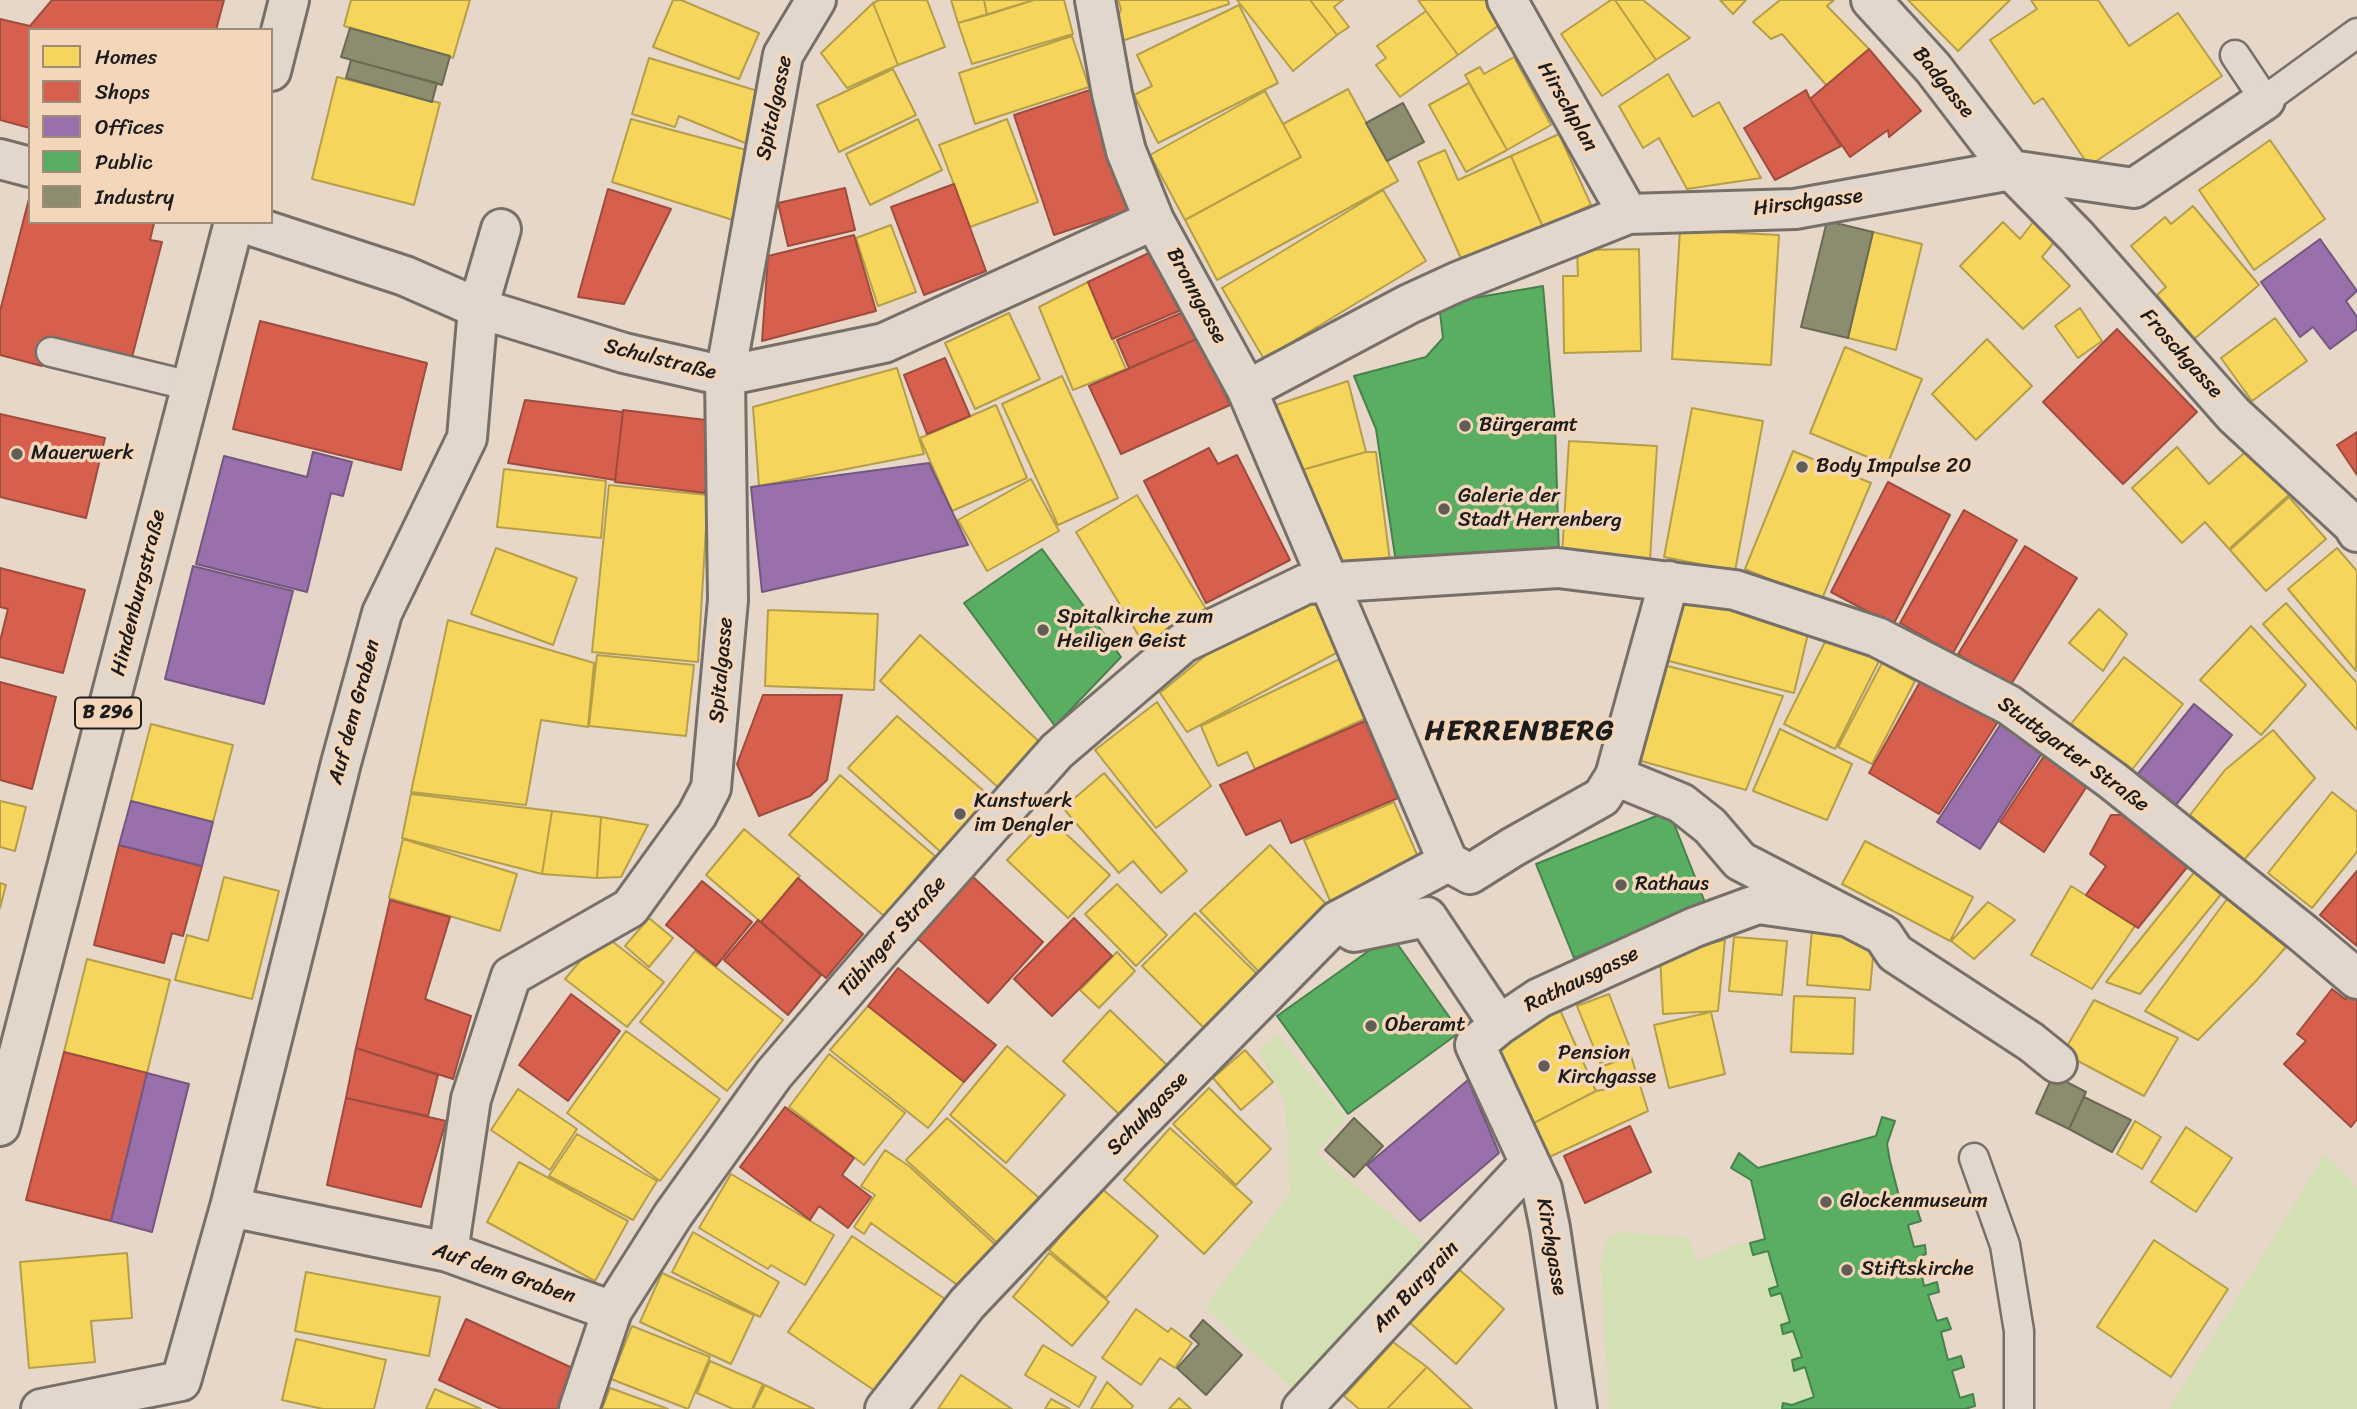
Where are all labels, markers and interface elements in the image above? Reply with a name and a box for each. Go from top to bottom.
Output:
legend [28,28,273,224]
text: Homes [95,38,157,76]
street label: Badgasse [1907,42,1979,124]
street label: Spitalgasse [752,54,798,162]
street label: Hirschplan [1531,58,1603,156]
text: Shops [95,73,150,111]
text: Offices [95,108,164,146]
text: Public [95,143,153,181]
text: Industry [95,178,174,216]
street label: Hirschgasse [1752,184,1864,222]
street label: Bronngasse [1160,244,1232,348]
street label: Froschgasse [2134,304,2228,404]
street label: Schulstraße [601,334,719,386]
place label: Bürgeramt [1479,413,1578,439]
marker: Bürgeramt [1457,418,1473,434]
place label: Mauerwerk [31,441,134,467]
marker: Mauerwerk [9,446,25,462]
place label: Body Impulse 20 [1816,454,1971,480]
marker: Body Impulse 20 [1794,459,1810,475]
place label: Galerie der Stadt Herrenberg [1458,484,1622,534]
marker: Galerie der Stadt Herrenberg [1436,501,1452,517]
street label: Hindenburgstraße [106,507,172,679]
place label: Spitalkirche zum Heiligen Geist [1057,605,1213,655]
street label: Spitalgasse [705,616,739,724]
marker: Spitalkirche zum Heiligen Geist [1035,622,1051,638]
street label: Auf dem Graben [324,637,386,787]
street label: Stuttgarter Straße [1992,692,2154,818]
road number: B 296 [75,698,141,728]
district label: HERRENBERG [1425,715,1615,749]
place label: Kunstwerk im Dengler [974,789,1073,839]
marker: Kunstwerk im Dengler [952,806,968,822]
street label: Tübinger Straße [834,871,952,1003]
place label: Rathaus [1635,872,1709,898]
marker: Rathaus [1613,877,1629,893]
street label: Rathausgasse [1521,941,1643,1019]
place label: Oberamt [1385,1013,1465,1039]
marker: Oberamt [1363,1018,1379,1034]
place label: Pension Kirchgasse [1558,1041,1656,1091]
marker: Pension Kirchgasse [1536,1058,1552,1074]
street label: Schuhgasse [1102,1067,1194,1161]
place label: Glockenmuseum [1840,1189,1988,1215]
marker: Glockenmuseum [1818,1194,1834,1210]
street label: Kirchgasse [1530,1196,1572,1298]
street label: Am Burgrain [1367,1236,1465,1338]
street label: Auf dem Graben [430,1238,578,1310]
place label: Stiftskirche [1861,1257,1974,1283]
marker: Stiftskirche [1839,1262,1855,1278]

